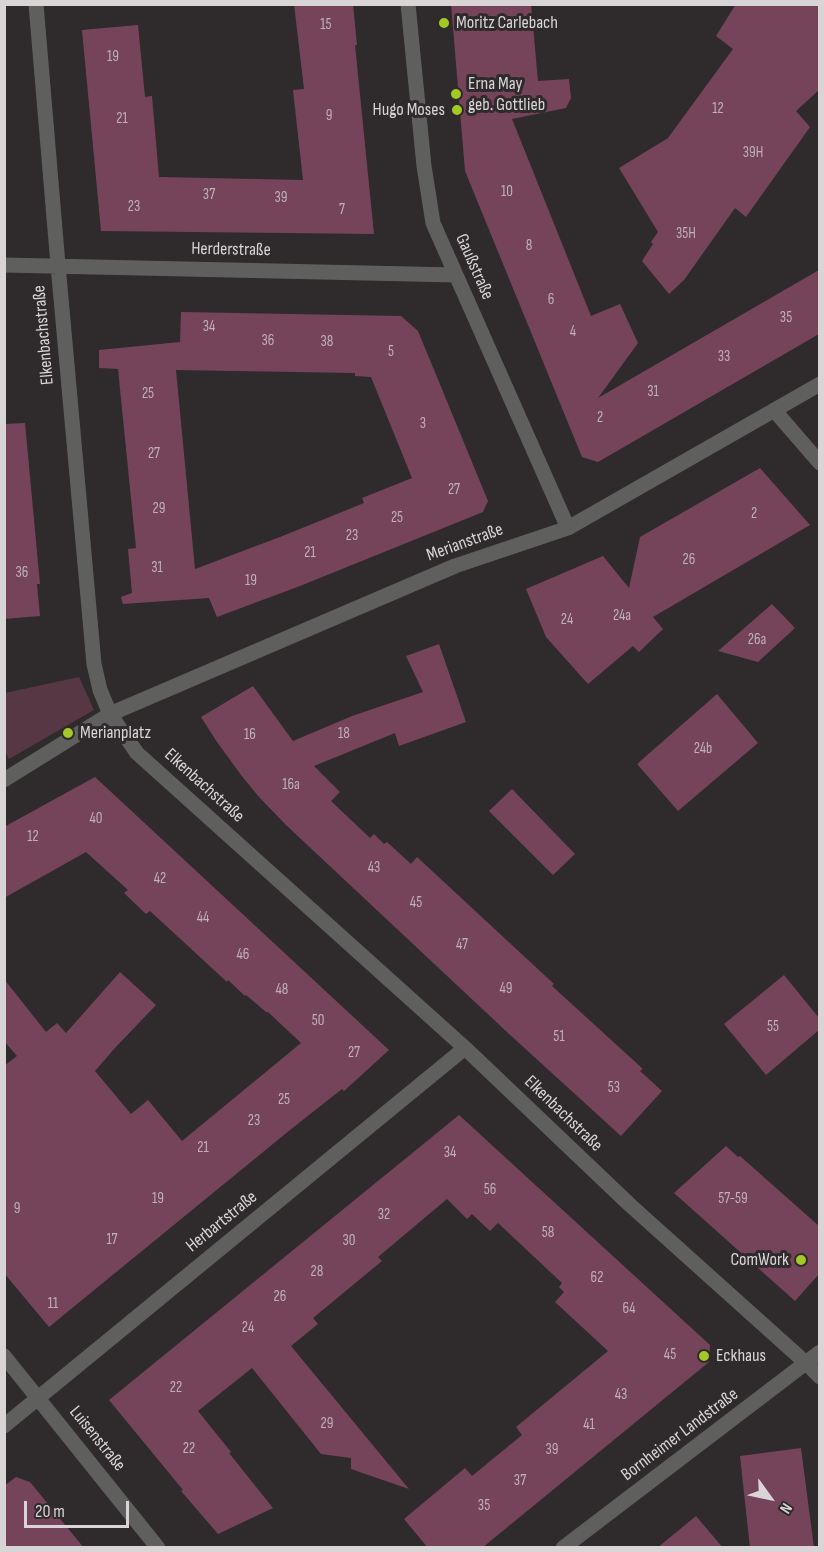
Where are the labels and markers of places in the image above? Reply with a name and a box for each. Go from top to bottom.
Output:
place label: Moritz Carlebach [456,12,558,34]
marker: Moritz Carlebach [437,16,451,30]
place label: Erna May geb. Gottlieb [468,73,545,116]
marker: Erna May geb. Gottlieb [449,87,463,101]
place label: Hugo Moses [373,99,445,121]
marker: Hugo Moses [450,103,464,117]
place label: Merianplatz [80,722,151,744]
marker: Merianplatz [61,726,75,740]
place label: ComWork [730,1249,789,1271]
marker: ComWork [794,1253,808,1267]
place label: Eckhaus [716,1345,766,1367]
marker: Eckhaus [697,1349,711,1363]

